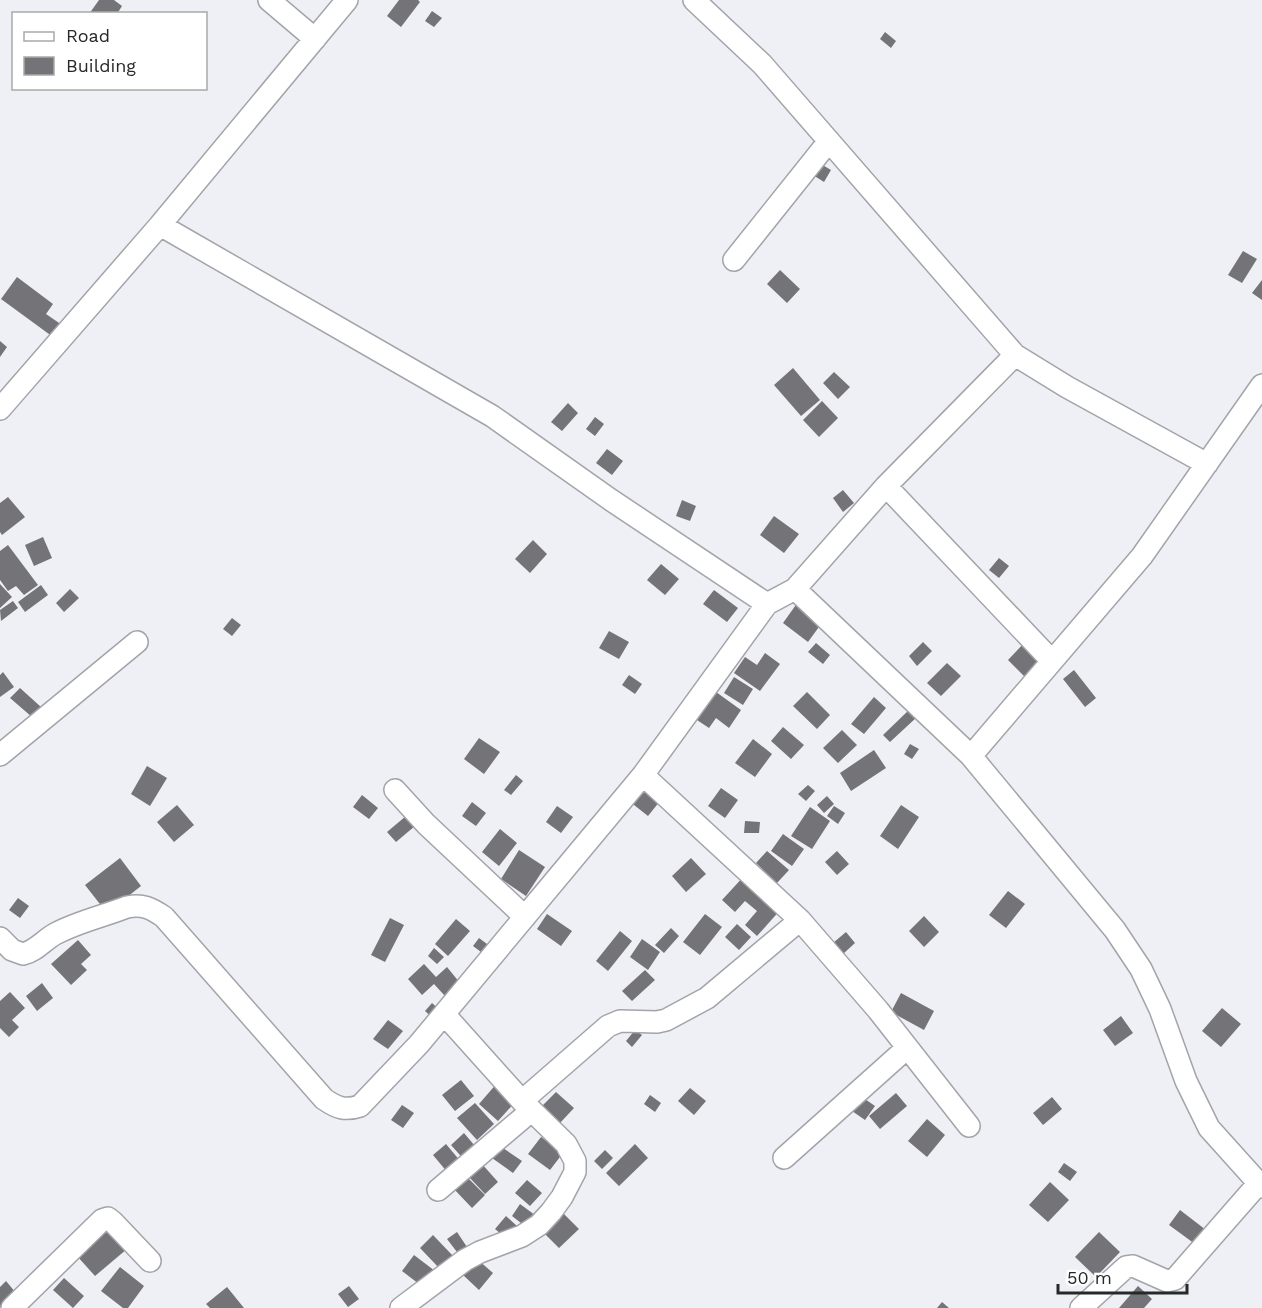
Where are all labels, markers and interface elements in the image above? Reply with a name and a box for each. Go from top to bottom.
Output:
legend [12,12,207,90]
text: Road [66,25,110,46]
text: Building [66,55,136,76]
scale bar [1058,1257,1187,1295]
text: 50 m [1067,1267,1112,1288]

